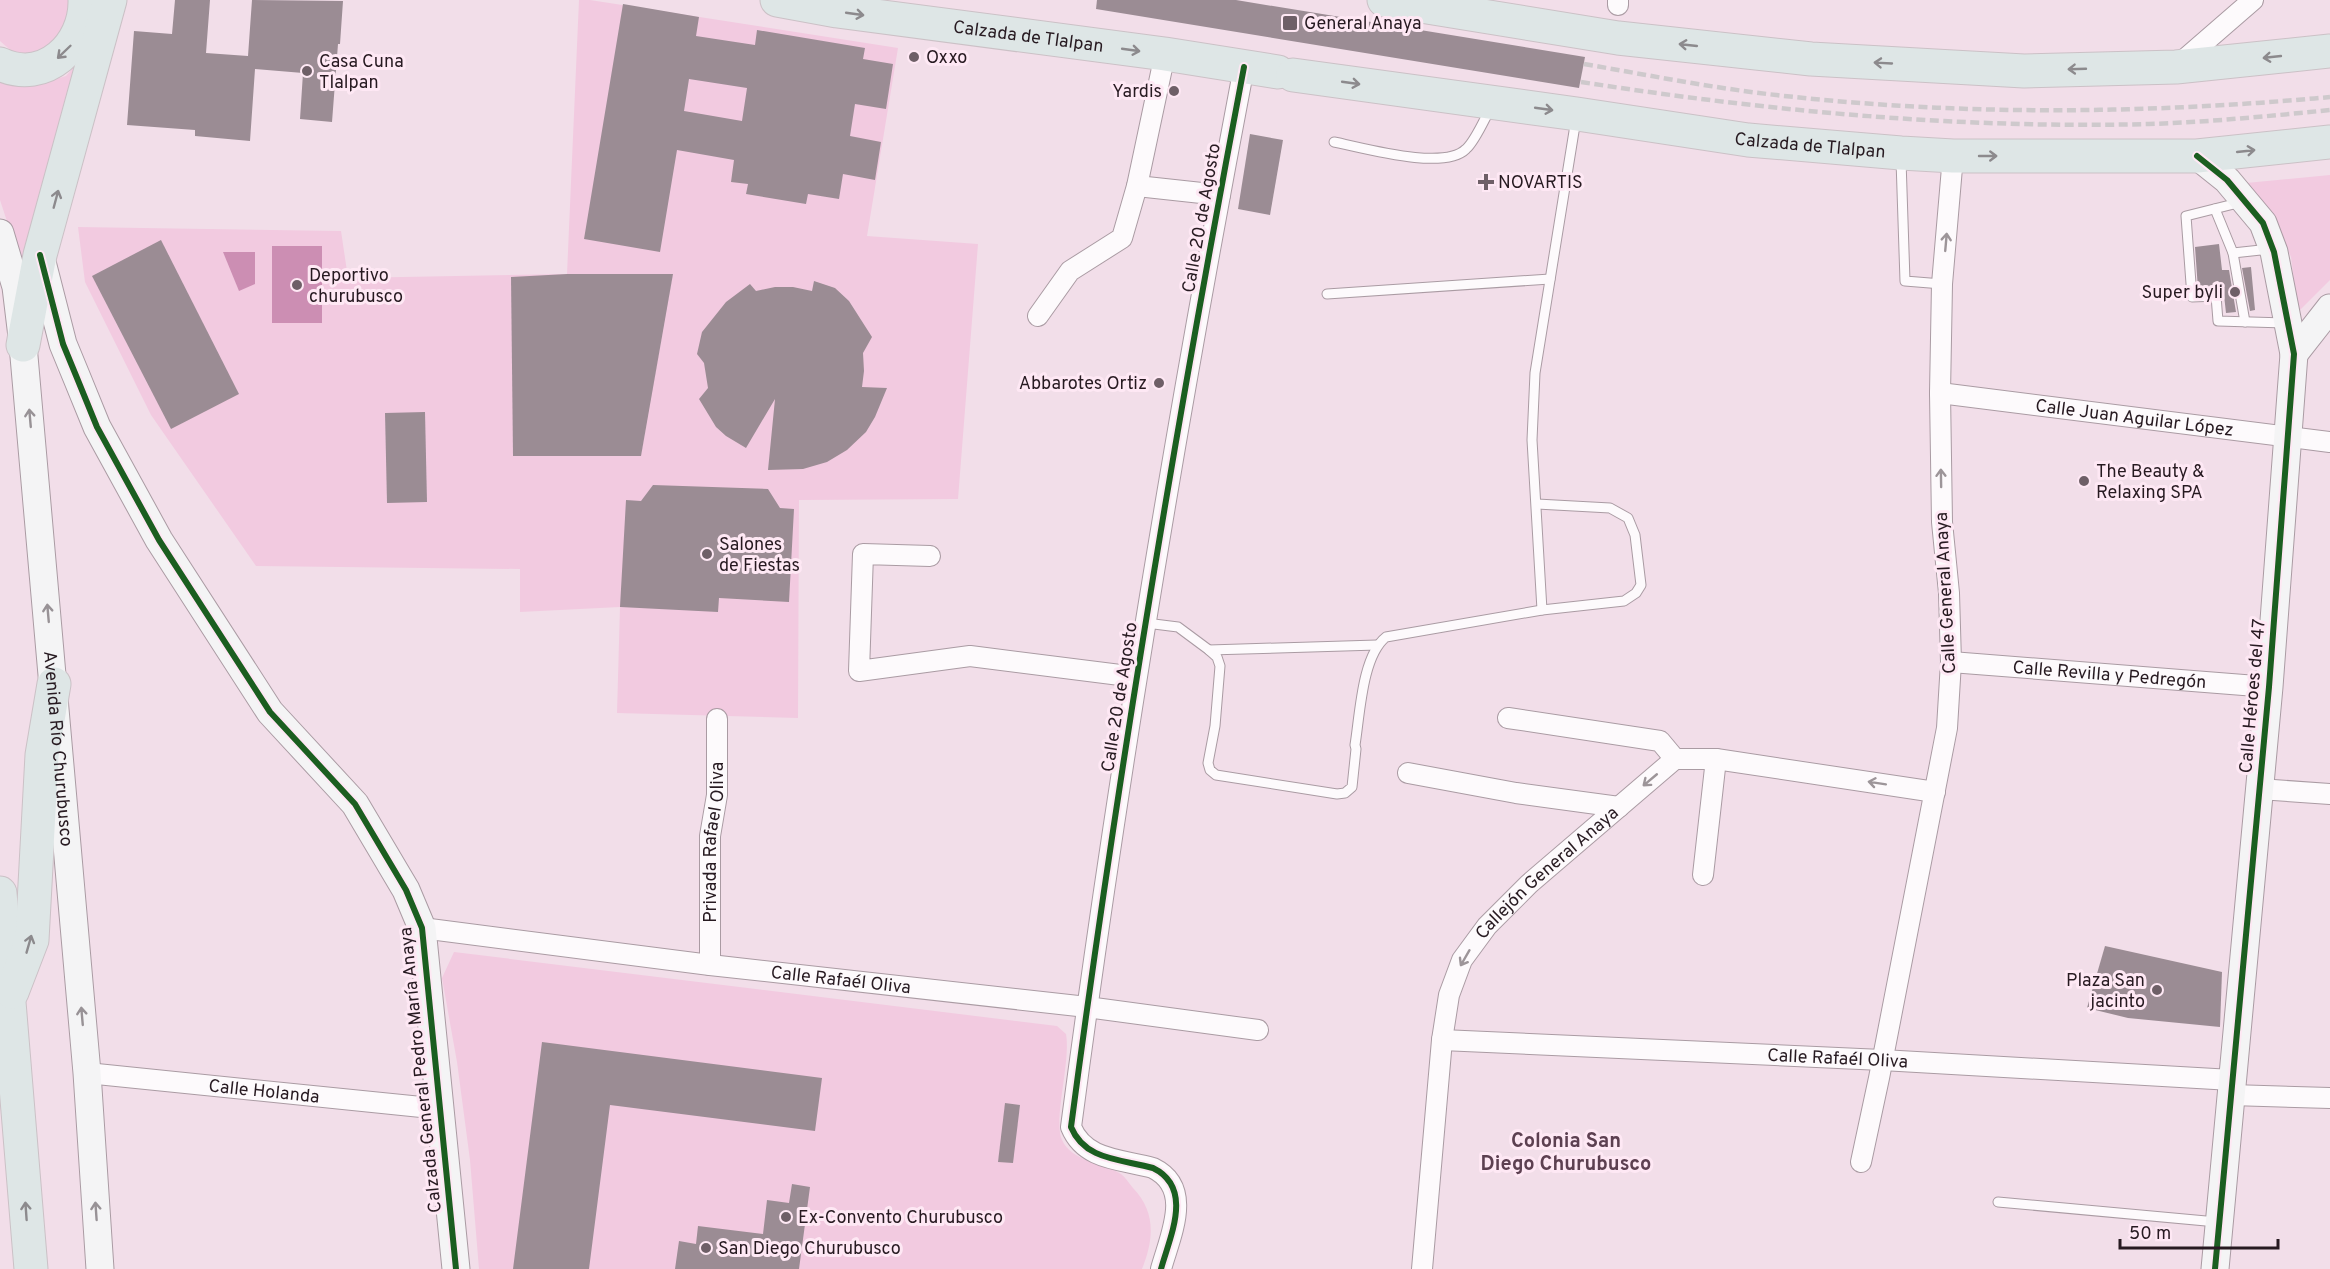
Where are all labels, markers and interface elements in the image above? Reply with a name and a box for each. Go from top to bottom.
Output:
one-way arrow [844,8,864,19]
place label: General Anaya [1304,13,1421,36]
marker: General Anaya [1281,14,1299,32]
street label: Calzada de Tlalpan [952,16,1105,59]
one-way arrow [1679,40,1699,51]
one-way arrow [57,45,72,60]
one-way arrow [1121,45,1141,56]
place label: Oxxo [926,47,967,70]
marker: Oxxo [907,50,921,64]
place label: Casa Cuna Tlalpan [319,51,404,95]
one-way arrow [2262,52,2282,63]
one-way arrow [1873,57,1893,68]
one-way arrow [2068,63,2088,75]
marker: Casa Cuna Tlalpan [300,64,314,78]
one-way arrow [1341,77,1361,88]
place label: Yardis [1112,81,1162,104]
marker: Yardis [1167,84,1181,98]
one-way arrow [1534,104,1554,115]
street label: Calzada de Tlalpan [1733,128,1886,165]
street label: Calle 20 de Agosto [1178,142,1227,295]
one-way arrow [2236,145,2256,156]
one-way arrow [1978,150,1998,162]
place label: NOVARTIS [1498,172,1583,195]
marker: NOVARTIS [1479,175,1493,189]
one-way arrow [50,190,62,209]
one-way arrow [1941,232,1952,252]
place label: Deportivo churubusco [309,265,403,309]
marker: Deportivo churubusco [290,278,304,292]
place label: Super byli [2142,282,2223,305]
marker: Super byli [2228,285,2242,299]
place label: Abbarotes Ortiz [1019,373,1147,396]
marker: Abbarotes Ortiz [1152,376,1166,390]
street label: Calle Juan Aguilar López [2034,395,2235,443]
one-way arrow [24,409,35,429]
place label: The Beauty & Relaxing SPA [2096,461,2204,505]
one-way arrow [1935,469,1947,489]
marker: The Beauty & Relaxing SPA [2077,474,2091,488]
street label: Calle General Anaya [1931,512,1962,674]
place label: Salones de Fiestas [719,534,800,578]
marker: Salones de Fiestas [700,547,714,561]
one-way arrow [42,603,53,623]
street label: Calle Héroes del 47 [2235,618,2272,774]
street label: Calle 20 de Agosto [1097,621,1144,774]
street label: Avenida Río Churubusco [37,650,77,848]
street label: Calle Revilla y Pedregón [2012,657,2207,695]
street label: Privada Rafael Oliva [700,762,731,923]
one-way arrow [1643,773,1658,787]
one-way arrow [1868,777,1888,788]
street label: Callejón General Anaya [1471,802,1624,944]
street label: Calzada General Pedro María Anaya [395,926,448,1214]
one-way arrow [24,935,35,954]
one-way arrow [1459,949,1471,966]
street label: Calle Rafaél Oliva [769,962,912,1000]
place label: Plaza San jacinto [2066,970,2145,1014]
marker: Plaza San jacinto [2150,983,2164,997]
one-way arrow [76,1007,87,1027]
street label: Calle Rafaél Oliva [1767,1045,1909,1074]
street label: Calle Holanda [207,1075,321,1110]
district label: Colonia San Diego Churubusco [1481,1129,1651,1178]
one-way arrow [21,1201,32,1221]
one-way arrow [91,1201,102,1221]
place label: Ex-Convento Churubusco [798,1207,1003,1230]
marker: Ex-Convento Churubusco [779,1210,793,1224]
scale bar [2120,1212,2278,1250]
text: 50 m [2129,1223,2171,1246]
place label: San Diego Churubusco [718,1238,901,1261]
marker: San Diego Churubusco [699,1241,713,1255]

